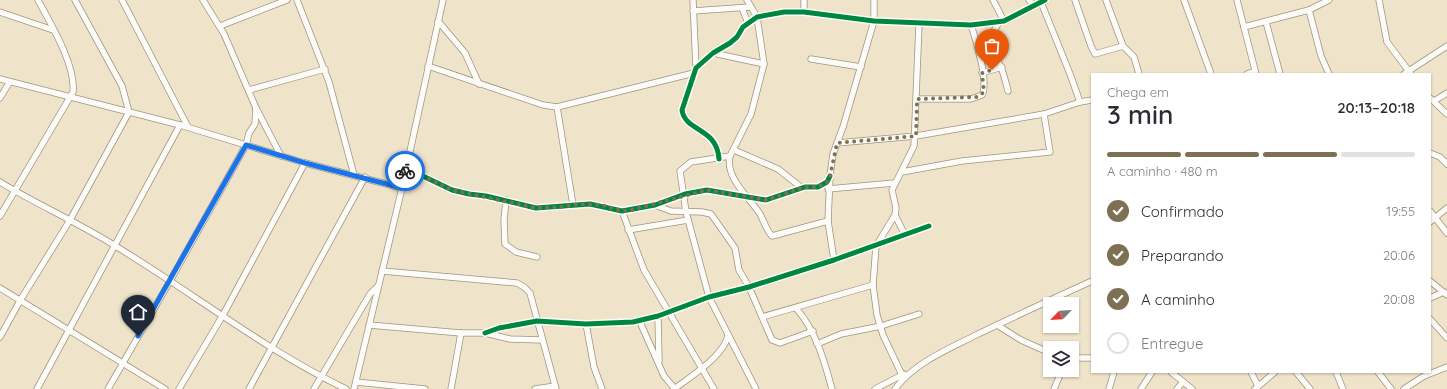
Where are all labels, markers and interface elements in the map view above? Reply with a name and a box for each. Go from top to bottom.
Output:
pin [975,29,1009,70]
icon: bag [981,35,1003,57]
text: Chega em [1107,84,1169,100]
text: 3 min [1107,98,1173,131]
text: 20:13–20:18 [1337,98,1415,117]
courier [385,151,425,191]
icon: bike [394,160,416,182]
text: A caminho · 480 m [1107,163,1218,179]
icon: check [1107,200,1129,222]
text: Confirmado [1141,202,1224,221]
text: 19:55 [1386,203,1415,219]
icon: check [1107,244,1129,266]
text: Preparando [1141,246,1224,265]
text: 20:06 [1383,247,1415,263]
icon: check [1107,288,1129,310]
text: A caminho [1141,290,1215,309]
text: 20:08 [1383,291,1415,307]
pin [121,295,155,336]
north arrow [1043,297,1079,333]
map controls [1043,297,1079,377]
icon: home [127,301,149,323]
text: Entregue [1141,334,1203,353]
button: layers [1043,341,1079,377]

